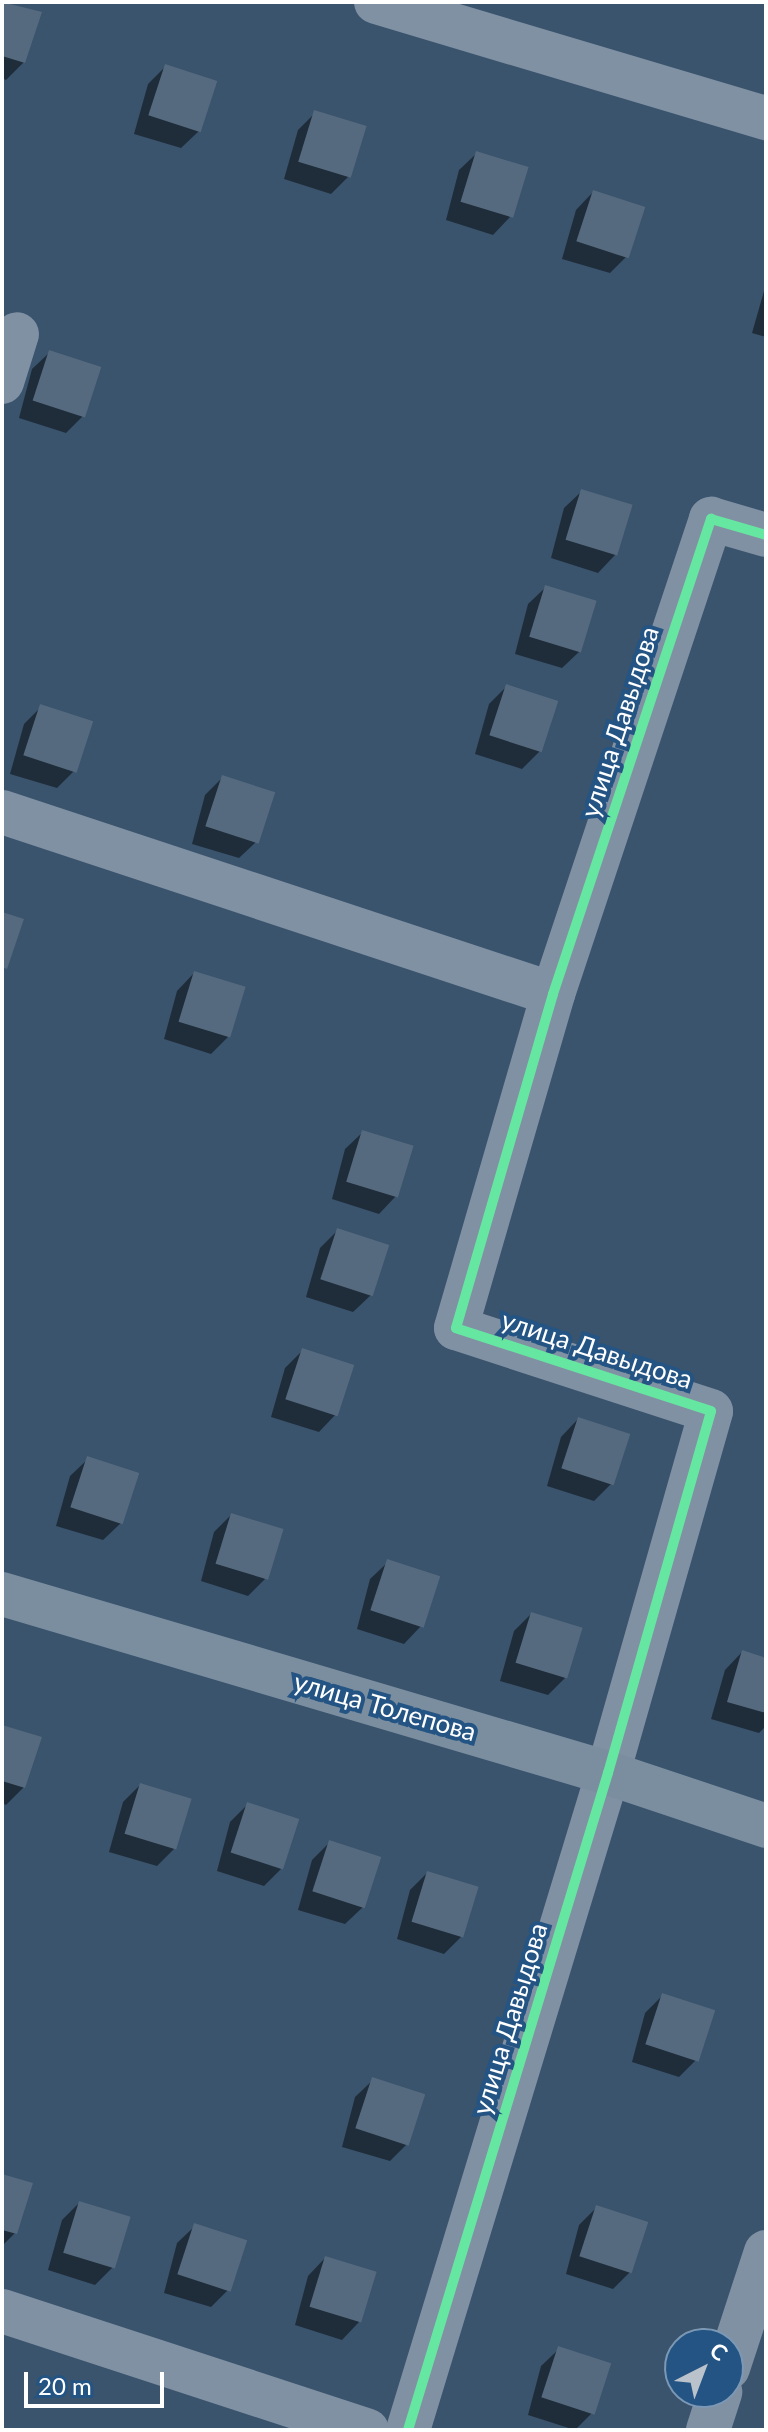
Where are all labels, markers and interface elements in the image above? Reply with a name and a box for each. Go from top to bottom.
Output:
street label: улица Давыдова [574,623,666,821]
street label: улица Давыдова [498,1304,696,1396]
street label: улица Толепова [290,1666,480,1748]
street label: улица Давыдова [466,1919,554,2119]
north arrow [664,2328,744,2408]
text: С [705,2336,733,2366]
scale bar [28,2356,168,2406]
text: 20 m [38,2371,92,2400]

